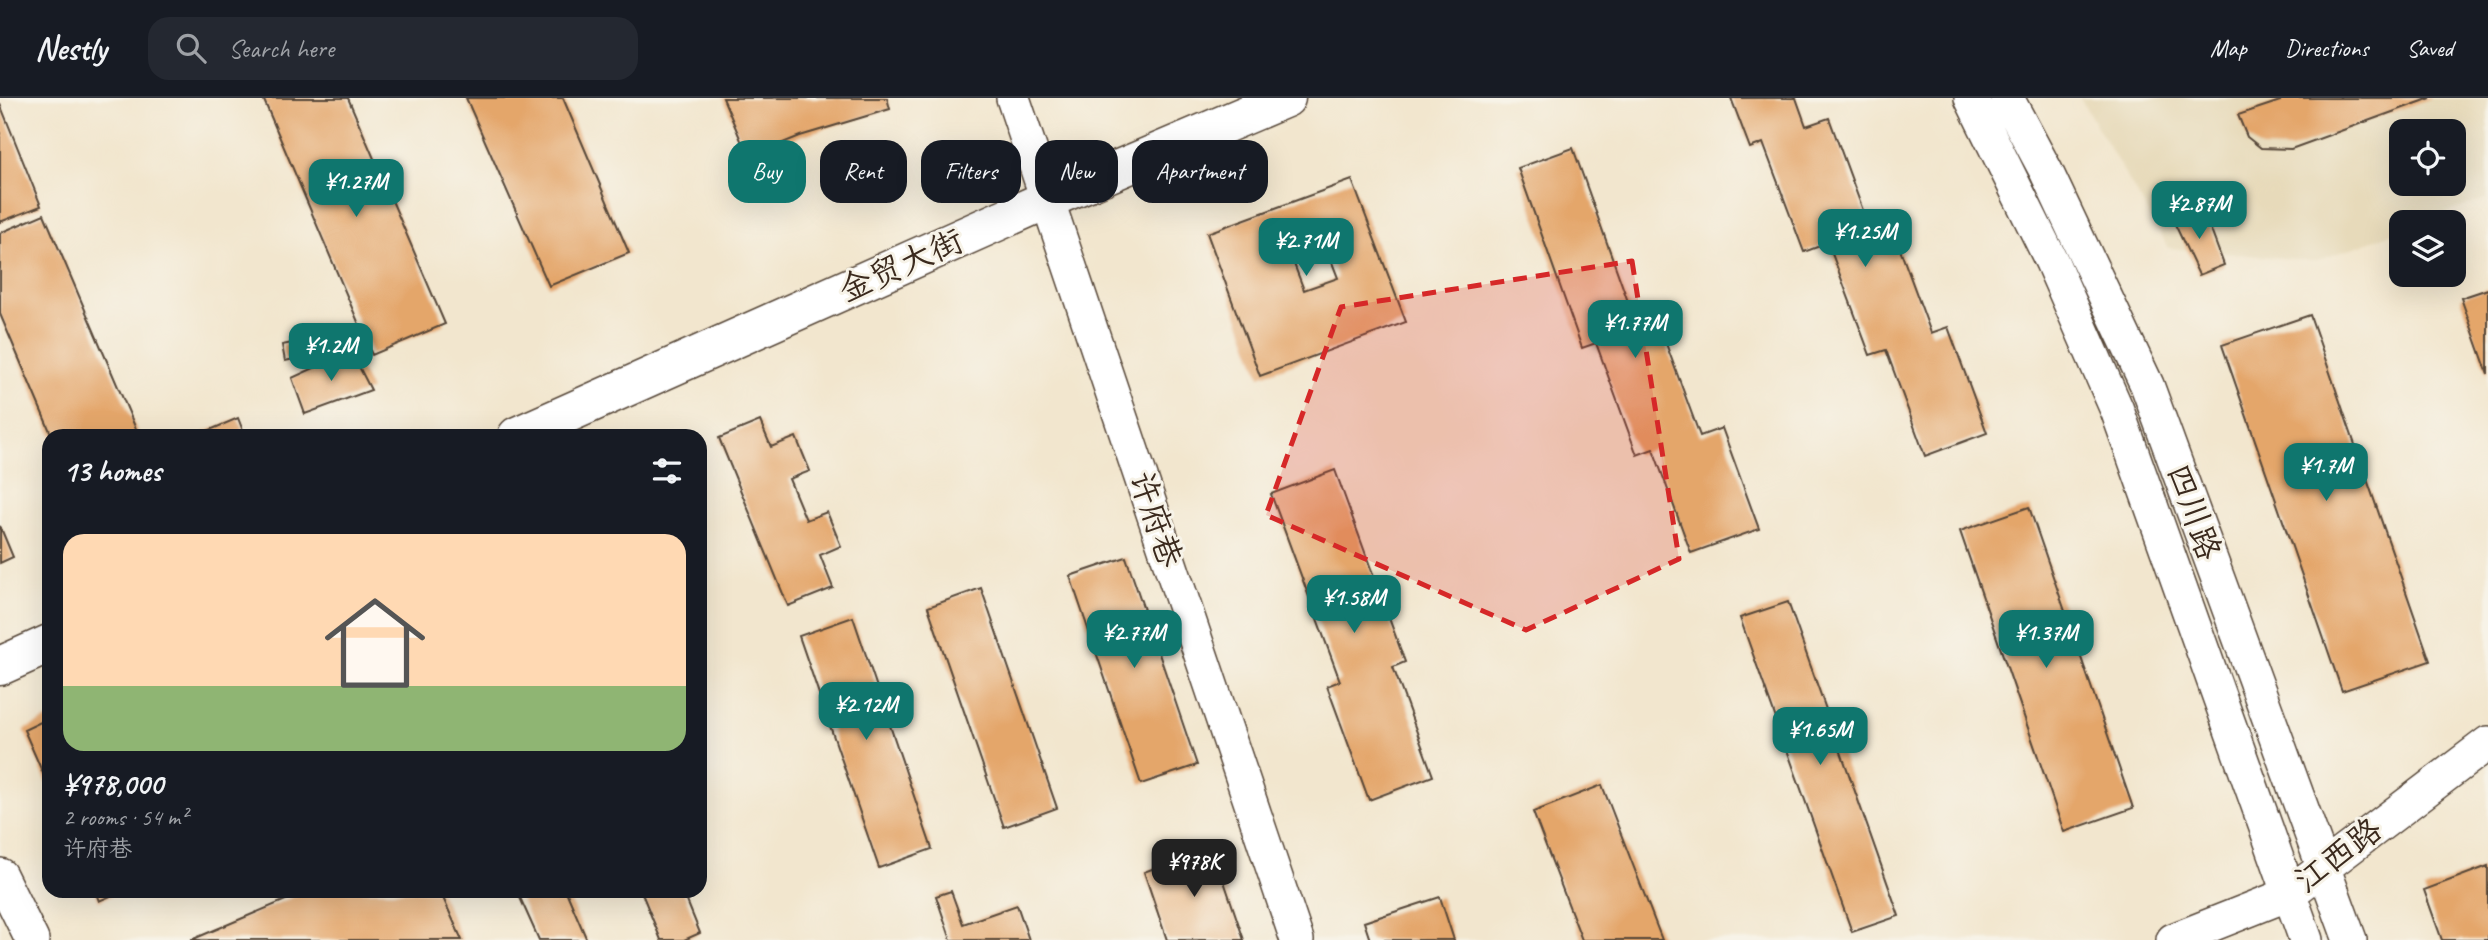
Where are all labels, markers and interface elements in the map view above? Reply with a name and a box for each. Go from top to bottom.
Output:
search box [148,17,638,80]
text: Nestly [35,27,106,69]
icon: search [172,29,210,67]
text: Search here [228,32,334,65]
text: Map [2210,33,2247,63]
text: Directions [2285,33,2368,63]
text: Saved [2406,33,2453,63]
map controls [2389,119,2466,287]
button: locate [2389,119,2466,196]
chip: Buy [728,140,806,203]
chip: Rent [820,140,907,203]
chip: Filters [921,140,1021,203]
chip: New [1035,140,1118,203]
chip: Apartment [1132,140,1268,203]
pin: ¥1.27M [299,159,413,219]
text: ¥1.27M [325,167,387,196]
pin: ¥2.87M [2142,181,2256,241]
text: ¥2.87M [2168,189,2230,218]
pin: ¥1.25M [1808,209,1922,269]
button: layers [2389,210,2466,287]
text: ¥1.25M [1834,217,1896,246]
pin: ¥2.71M [1249,218,1363,278]
street label: 金贸大街 [832,219,970,311]
text: ¥2.71M [1275,226,1337,255]
pin: ¥1.77M [1578,300,1692,360]
text: ¥1.77M [1604,308,1666,337]
pin: ¥1.2M [282,324,380,383]
text: ¥1.2M [305,331,357,360]
pin: ¥1.7M [2277,444,2375,503]
text: ¥1.7M [2300,451,2352,480]
text: 13 homes [63,452,161,490]
icon: filters [648,452,686,490]
street label: 四川路 [2157,458,2231,566]
street label: 许府巷 [1120,465,1192,573]
pin: ¥1.58M [1297,575,1411,635]
icon: home [312,580,438,706]
text: ¥1.58M [1323,583,1385,612]
pin: ¥2.77M [1077,610,1191,670]
pin: ¥1.37M [1989,610,2103,670]
text: ¥2.77M [1103,618,1165,647]
text: ¥1.37M [2015,618,2077,647]
pin: ¥2.12M [809,682,923,742]
text: ¥2.12M [835,690,897,719]
pin: ¥1.65M [1763,708,1877,767]
text: ¥1.65M [1789,715,1851,744]
text: ¥978,000 [63,765,163,803]
text: 2 rooms · 54 m² [63,803,187,832]
street label: 江西路 [2286,808,2390,902]
text: 许府巷 [63,834,132,863]
pin: ¥978K [1145,840,1243,899]
text: ¥978K [1168,847,1220,876]

